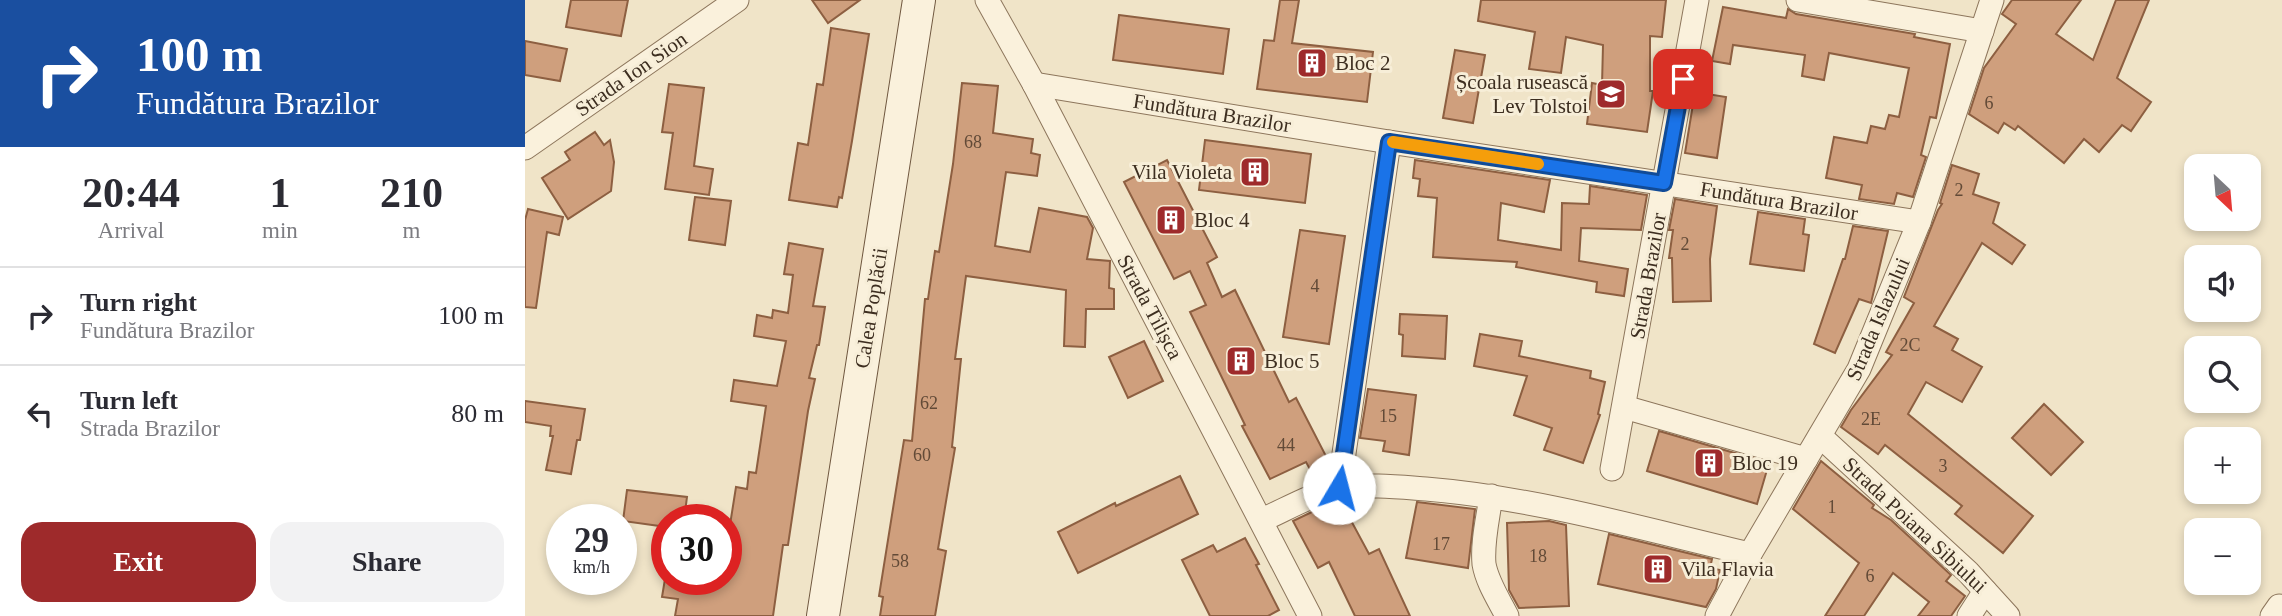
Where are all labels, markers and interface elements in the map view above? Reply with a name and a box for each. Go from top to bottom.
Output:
street label: Strada Ion Sion [571,26,692,121]
text: 100 m [136,27,263,82]
icon: right [21,28,112,119]
building icon: Bloc 2 [1295,46,1329,80]
pin [1653,49,1713,109]
place label: Bloc 2 [1335,51,1390,75]
icon: arrive [1664,60,1702,98]
place label: Școala rusească Lev Tolstoi [1456,70,1589,118]
school or university icon: Școala rusească Lev Tolstoi [1594,77,1628,111]
text: Fundătura Brazilor [136,85,379,121]
street label: Fundătura Brazilor [1132,89,1293,137]
house number: 6 [1985,93,1994,113]
house number: 68 [964,132,982,152]
north arrow [2184,154,2261,231]
map controls [2184,154,2261,595]
building icon: Vila Violeta [1238,155,1272,189]
place label: Vila Violeta [1132,160,1233,184]
text: 20:44 [82,170,180,216]
text: 1 [269,170,290,216]
text: 210 [380,170,443,216]
street label: Fundătura Brazilor [1699,177,1860,225]
house number: 2 [1955,180,1964,200]
building icon: Bloc 4 [1154,203,1188,237]
place label: Bloc 4 [1194,208,1250,232]
street label: Strada Brazilor [1625,211,1671,341]
text: Arrival [98,218,164,243]
text: min [262,218,298,243]
text: m [402,218,420,243]
house number: 2 [1681,234,1690,254]
button: sound [2184,245,2261,322]
street label: Calea Poplăcii [850,246,892,370]
street label: Strada Tilișca [1112,251,1188,364]
street label: Strada Islazului [1841,254,1915,384]
house number: 4 [1311,276,1320,296]
text: Turn right [80,288,197,317]
icon: right [21,297,59,335]
text: 100 m [438,301,504,330]
text: Fundătura Brazilor [80,318,254,343]
house number: 2C [1899,335,1921,355]
button: search [2184,336,2261,413]
building icon: Bloc 5 [1224,344,1258,378]
place label: Bloc 5 [1264,349,1319,373]
text: Turn left [80,386,178,415]
house number: 62 [920,393,938,413]
icon: left [21,395,59,433]
text: 80 m [451,399,504,428]
house number: 15 [1379,406,1397,426]
house number: 2E [1861,409,1881,429]
text: Strada Brazilor [80,416,220,441]
button: + [2184,427,2261,504]
house number: 44 [1277,435,1295,455]
house number: 60 [913,445,931,465]
building icon: Bloc 19 [1692,446,1726,480]
position arrow [1302,451,1376,525]
place label: Bloc 19 [1732,451,1798,475]
street label: Strada Poiana Sibiului [1838,452,1992,598]
house number: 3 [1939,456,1948,476]
house number: 1 [1828,497,1837,517]
speed limit sign: 30 [651,504,742,595]
button: − [2184,518,2261,595]
text: 29 [574,521,609,560]
button: Exit [21,522,256,602]
button: Share [270,522,504,602]
house number: 17 [1432,534,1450,554]
house number: 18 [1529,546,1547,566]
house number: 58 [891,551,909,571]
building icon: Vila Flavia [1641,552,1675,586]
text: km/h [573,557,610,577]
place label: Vila Flavia [1681,557,1774,581]
house number: 6 [1866,566,1875,586]

